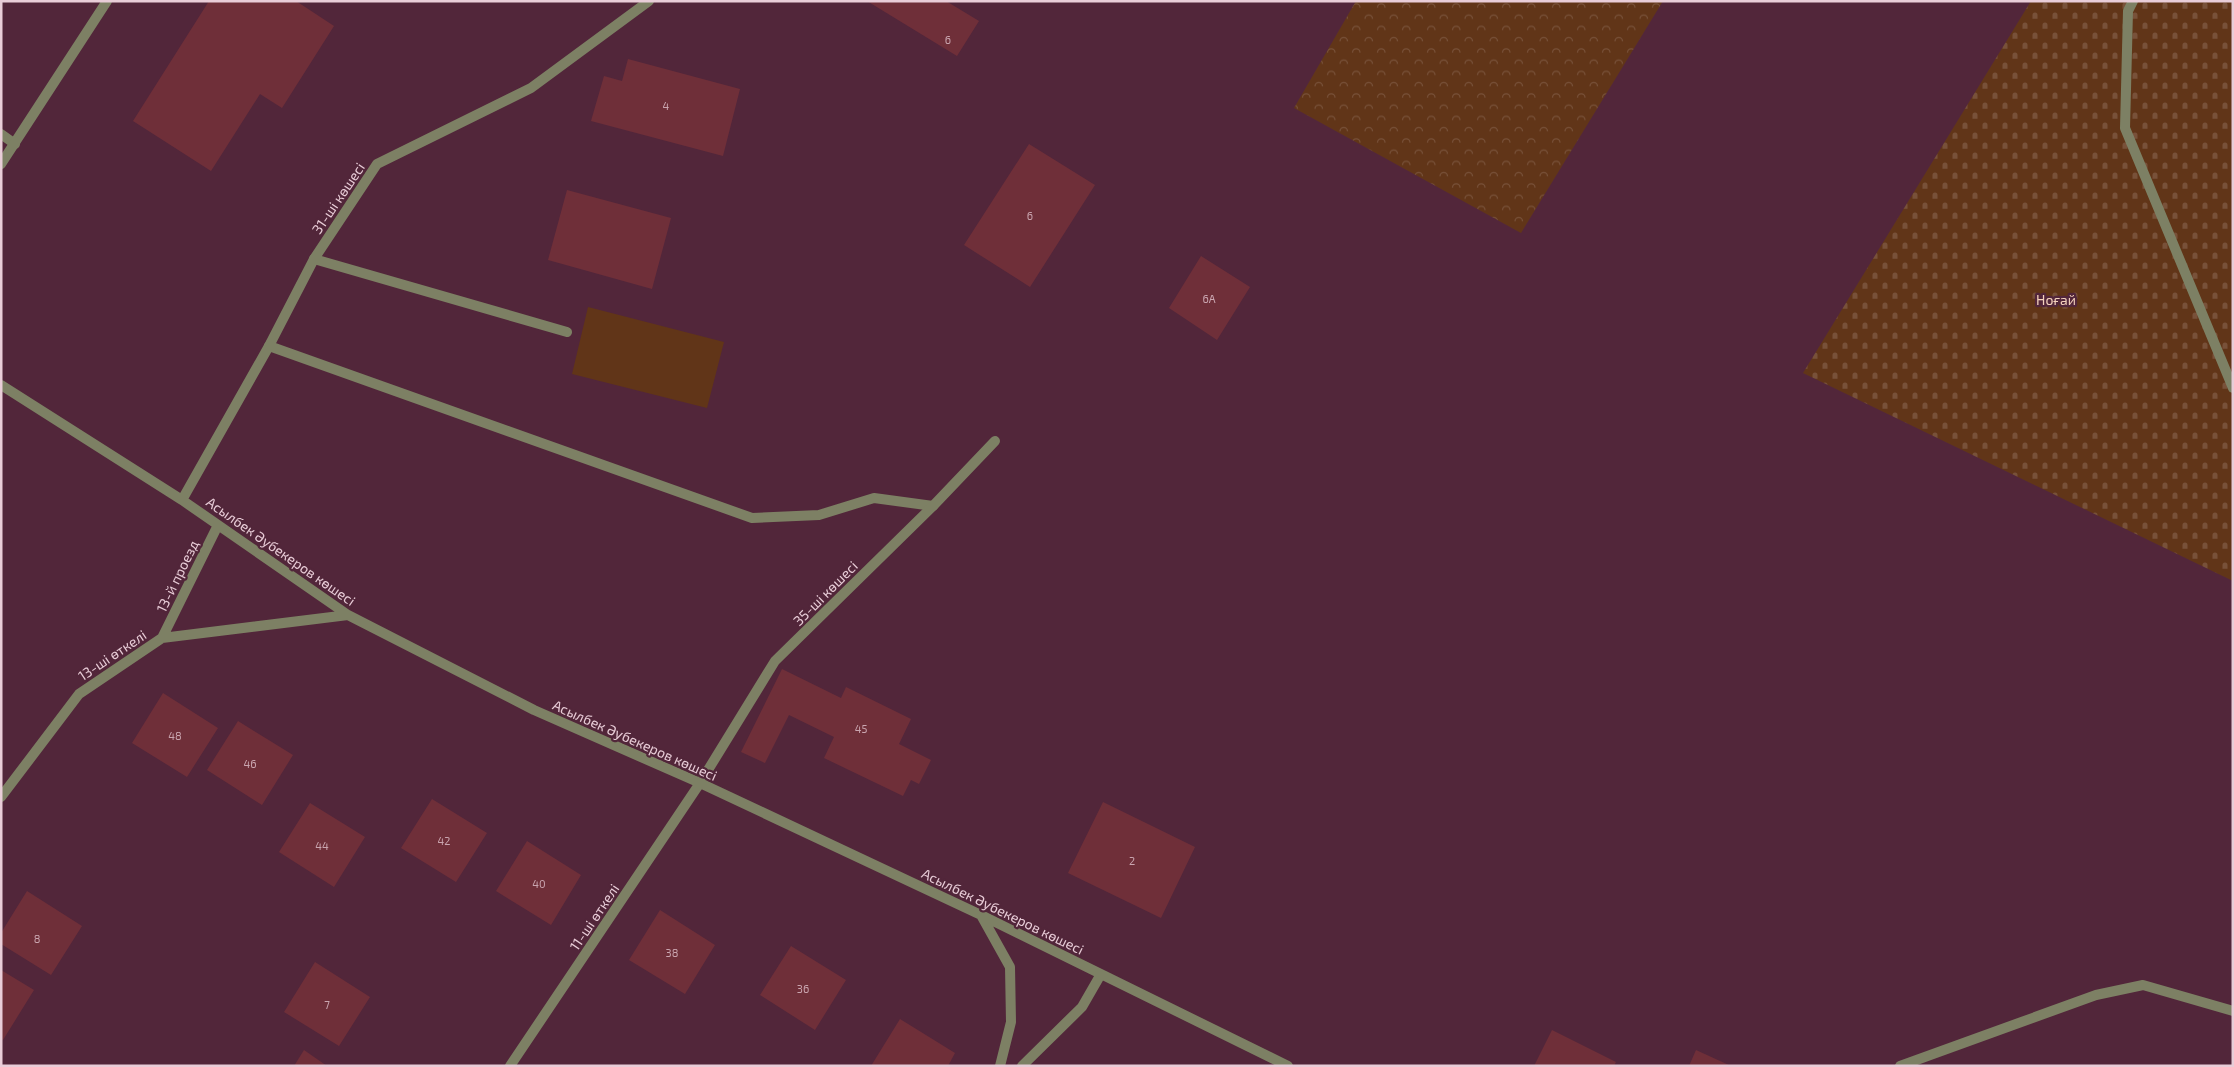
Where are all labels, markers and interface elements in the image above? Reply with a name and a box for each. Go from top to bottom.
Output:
house number: 6 [945,33,951,46]
house number: 4 [663,99,670,112]
street label: 31-ші көшесі [308,159,368,237]
house number: 6 [1027,209,1033,222]
park label: Ноғай [2036,291,2076,308]
house number: 6А [1202,292,1216,305]
street label: Асылбек Әубекеров көшесі [203,493,359,609]
street label: 13-й проезд [152,537,202,615]
street label: 35-ші көшесі [789,557,861,629]
street label: 13-ші өткелі [75,626,149,684]
street label: Асылбек Әубекеров көшесі [550,696,720,784]
house number: 45 [855,722,867,735]
house number: 48 [168,729,182,742]
house number: 46 [243,757,257,770]
house number: 42 [438,834,450,847]
house number: 44 [315,839,329,852]
house number: 2 [1129,854,1135,867]
street label: Асылбек Әубекеров көшесі [919,864,1087,958]
house number: 40 [532,877,546,890]
street label: 11-ші өткелі [566,881,622,953]
house number: 8 [34,932,40,945]
house number: 38 [666,946,678,959]
house number: 36 [797,982,809,995]
house number: 7 [324,998,330,1011]

